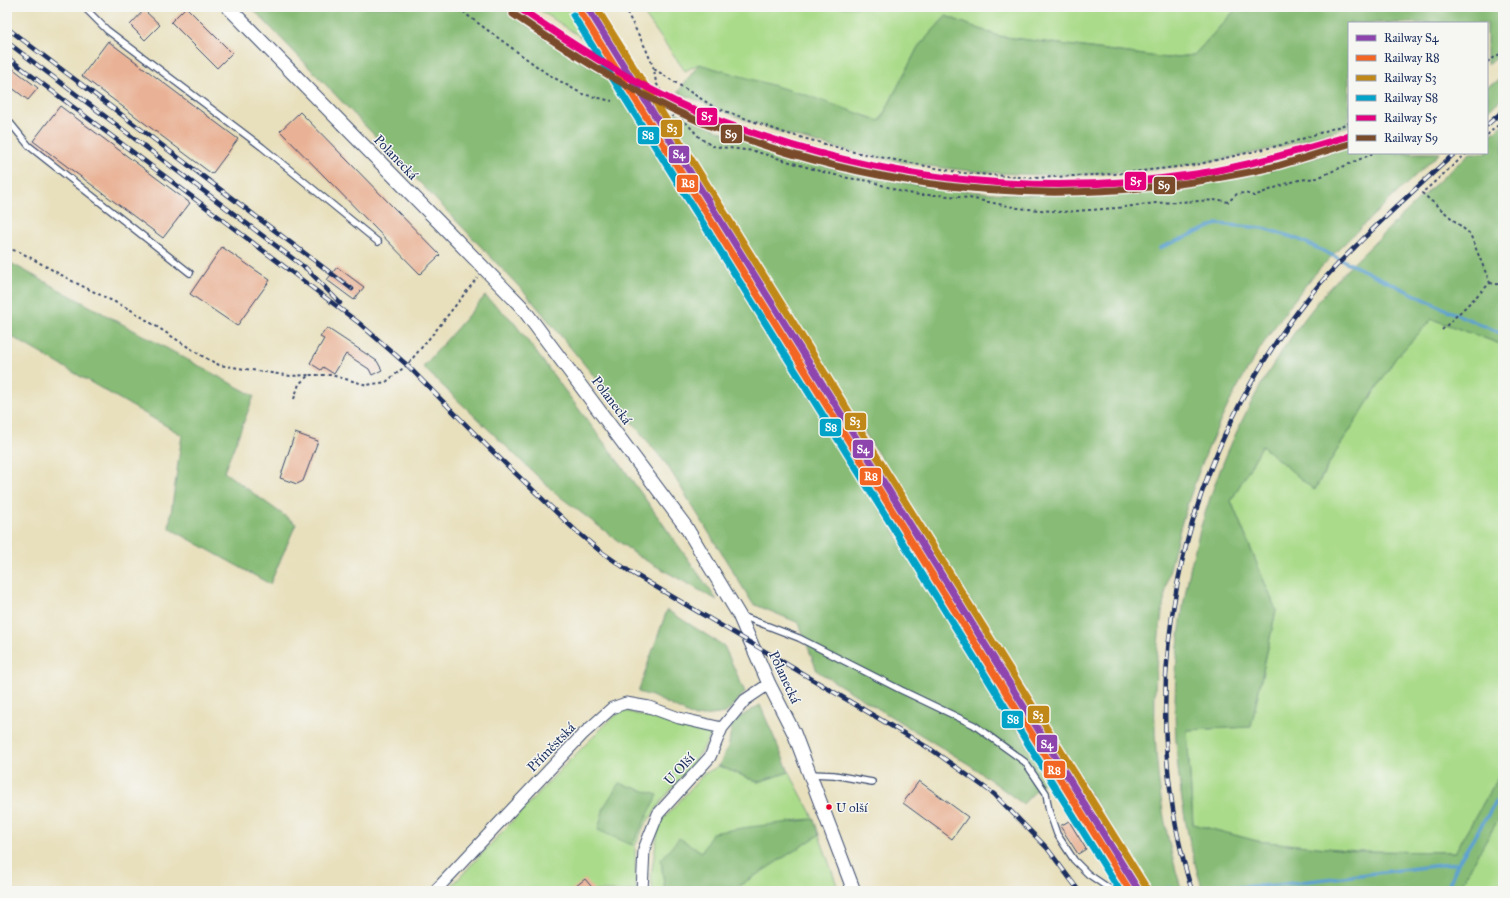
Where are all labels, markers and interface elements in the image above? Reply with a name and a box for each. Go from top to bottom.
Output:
legend [1348,22,1488,154]
text: Railway S4 [1384,31,1439,45]
text: Railway R8 [1384,51,1440,65]
text: Railway S3 [1384,71,1437,85]
text: Railway S8 [1384,91,1438,105]
line badge: S5 [696,107,718,126]
text: S5 [701,110,714,123]
text: Railway S5 [1384,111,1438,125]
line badge: S3 [660,119,683,138]
text: S3 [667,122,677,136]
line badge: S9 [720,124,743,144]
line badge: S8 [637,126,660,145]
text: S9 [725,128,737,142]
text: S8 [642,129,654,142]
street label: Polanecká [370,131,421,184]
text: Railway S9 [1384,131,1438,145]
line badge: S4 [668,145,690,164]
text: S4 [673,148,686,162]
line badge: S5 [1124,171,1147,191]
line badge: R8 [676,174,699,193]
text: S5 [1130,175,1143,188]
line badge: S9 [1153,176,1176,195]
text: R8 [681,177,695,190]
text: S9 [1158,179,1170,193]
street label: Polanecká [588,373,635,428]
line badge: S3 [844,412,867,431]
text: S3 [850,415,860,429]
line badge: S8 [819,418,842,437]
text: S8 [825,421,837,434]
line badge: S4 [852,439,874,459]
text: S4 [857,443,870,457]
line badge: R8 [859,467,882,486]
text: R8 [864,470,878,483]
street label: Polanecká [765,648,804,706]
line badge: S3 [1027,705,1050,724]
text: S3 [1033,709,1043,723]
line badge: S8 [1001,710,1024,729]
text: S8 [1007,713,1019,726]
street label: Příměstská [524,719,579,776]
line badge: S4 [1036,734,1058,753]
text: S4 [1041,738,1054,752]
street label: U Olší [660,749,699,789]
line badge: R8 [1043,760,1066,779]
text: R8 [1047,764,1061,777]
place label: U olší [836,800,869,816]
marker: U olší [824,802,834,812]

